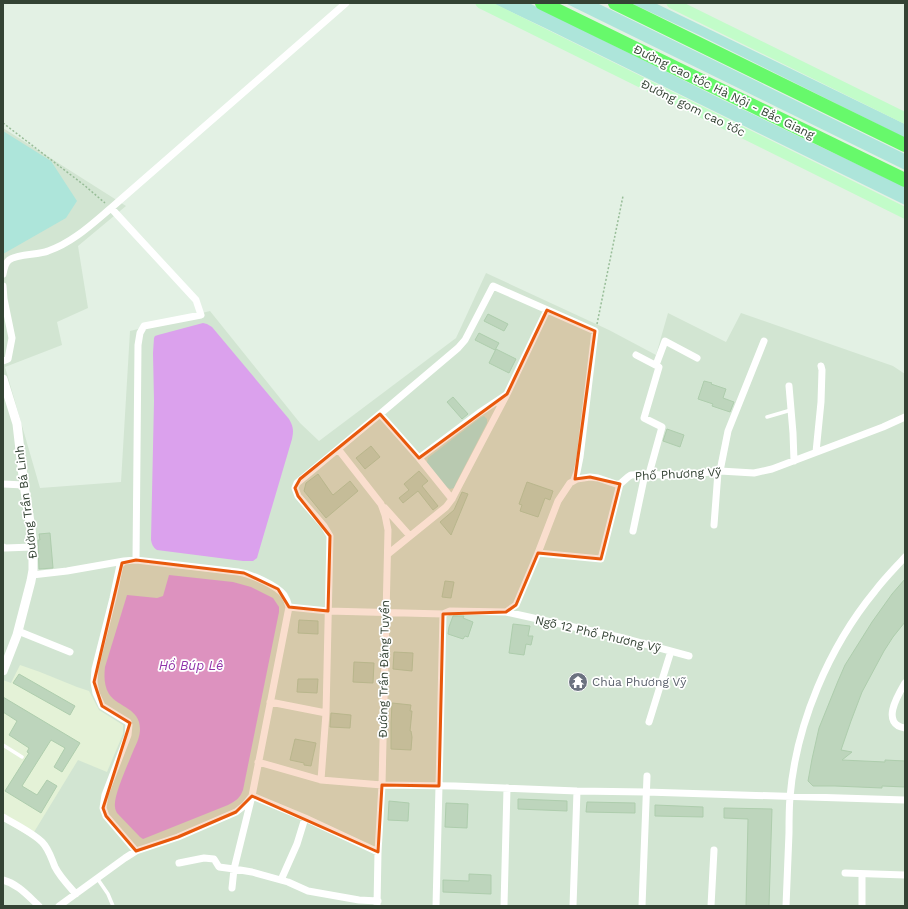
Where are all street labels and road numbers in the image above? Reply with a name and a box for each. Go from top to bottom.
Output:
street label: Đường cao tốc Hà Nội - Bắc Giang [631,42,817,142]
street label: Đường gom cao tốc [639,77,748,139]
street label: Đường Trần Bá Linh [12,444,40,560]
street label: Phố Phương Vỹ [634,465,722,483]
street label: Đường Trần Đăng Tuyển [376,600,392,738]
street label: Ngõ 12 Phố Phương Vỹ [534,613,663,655]

